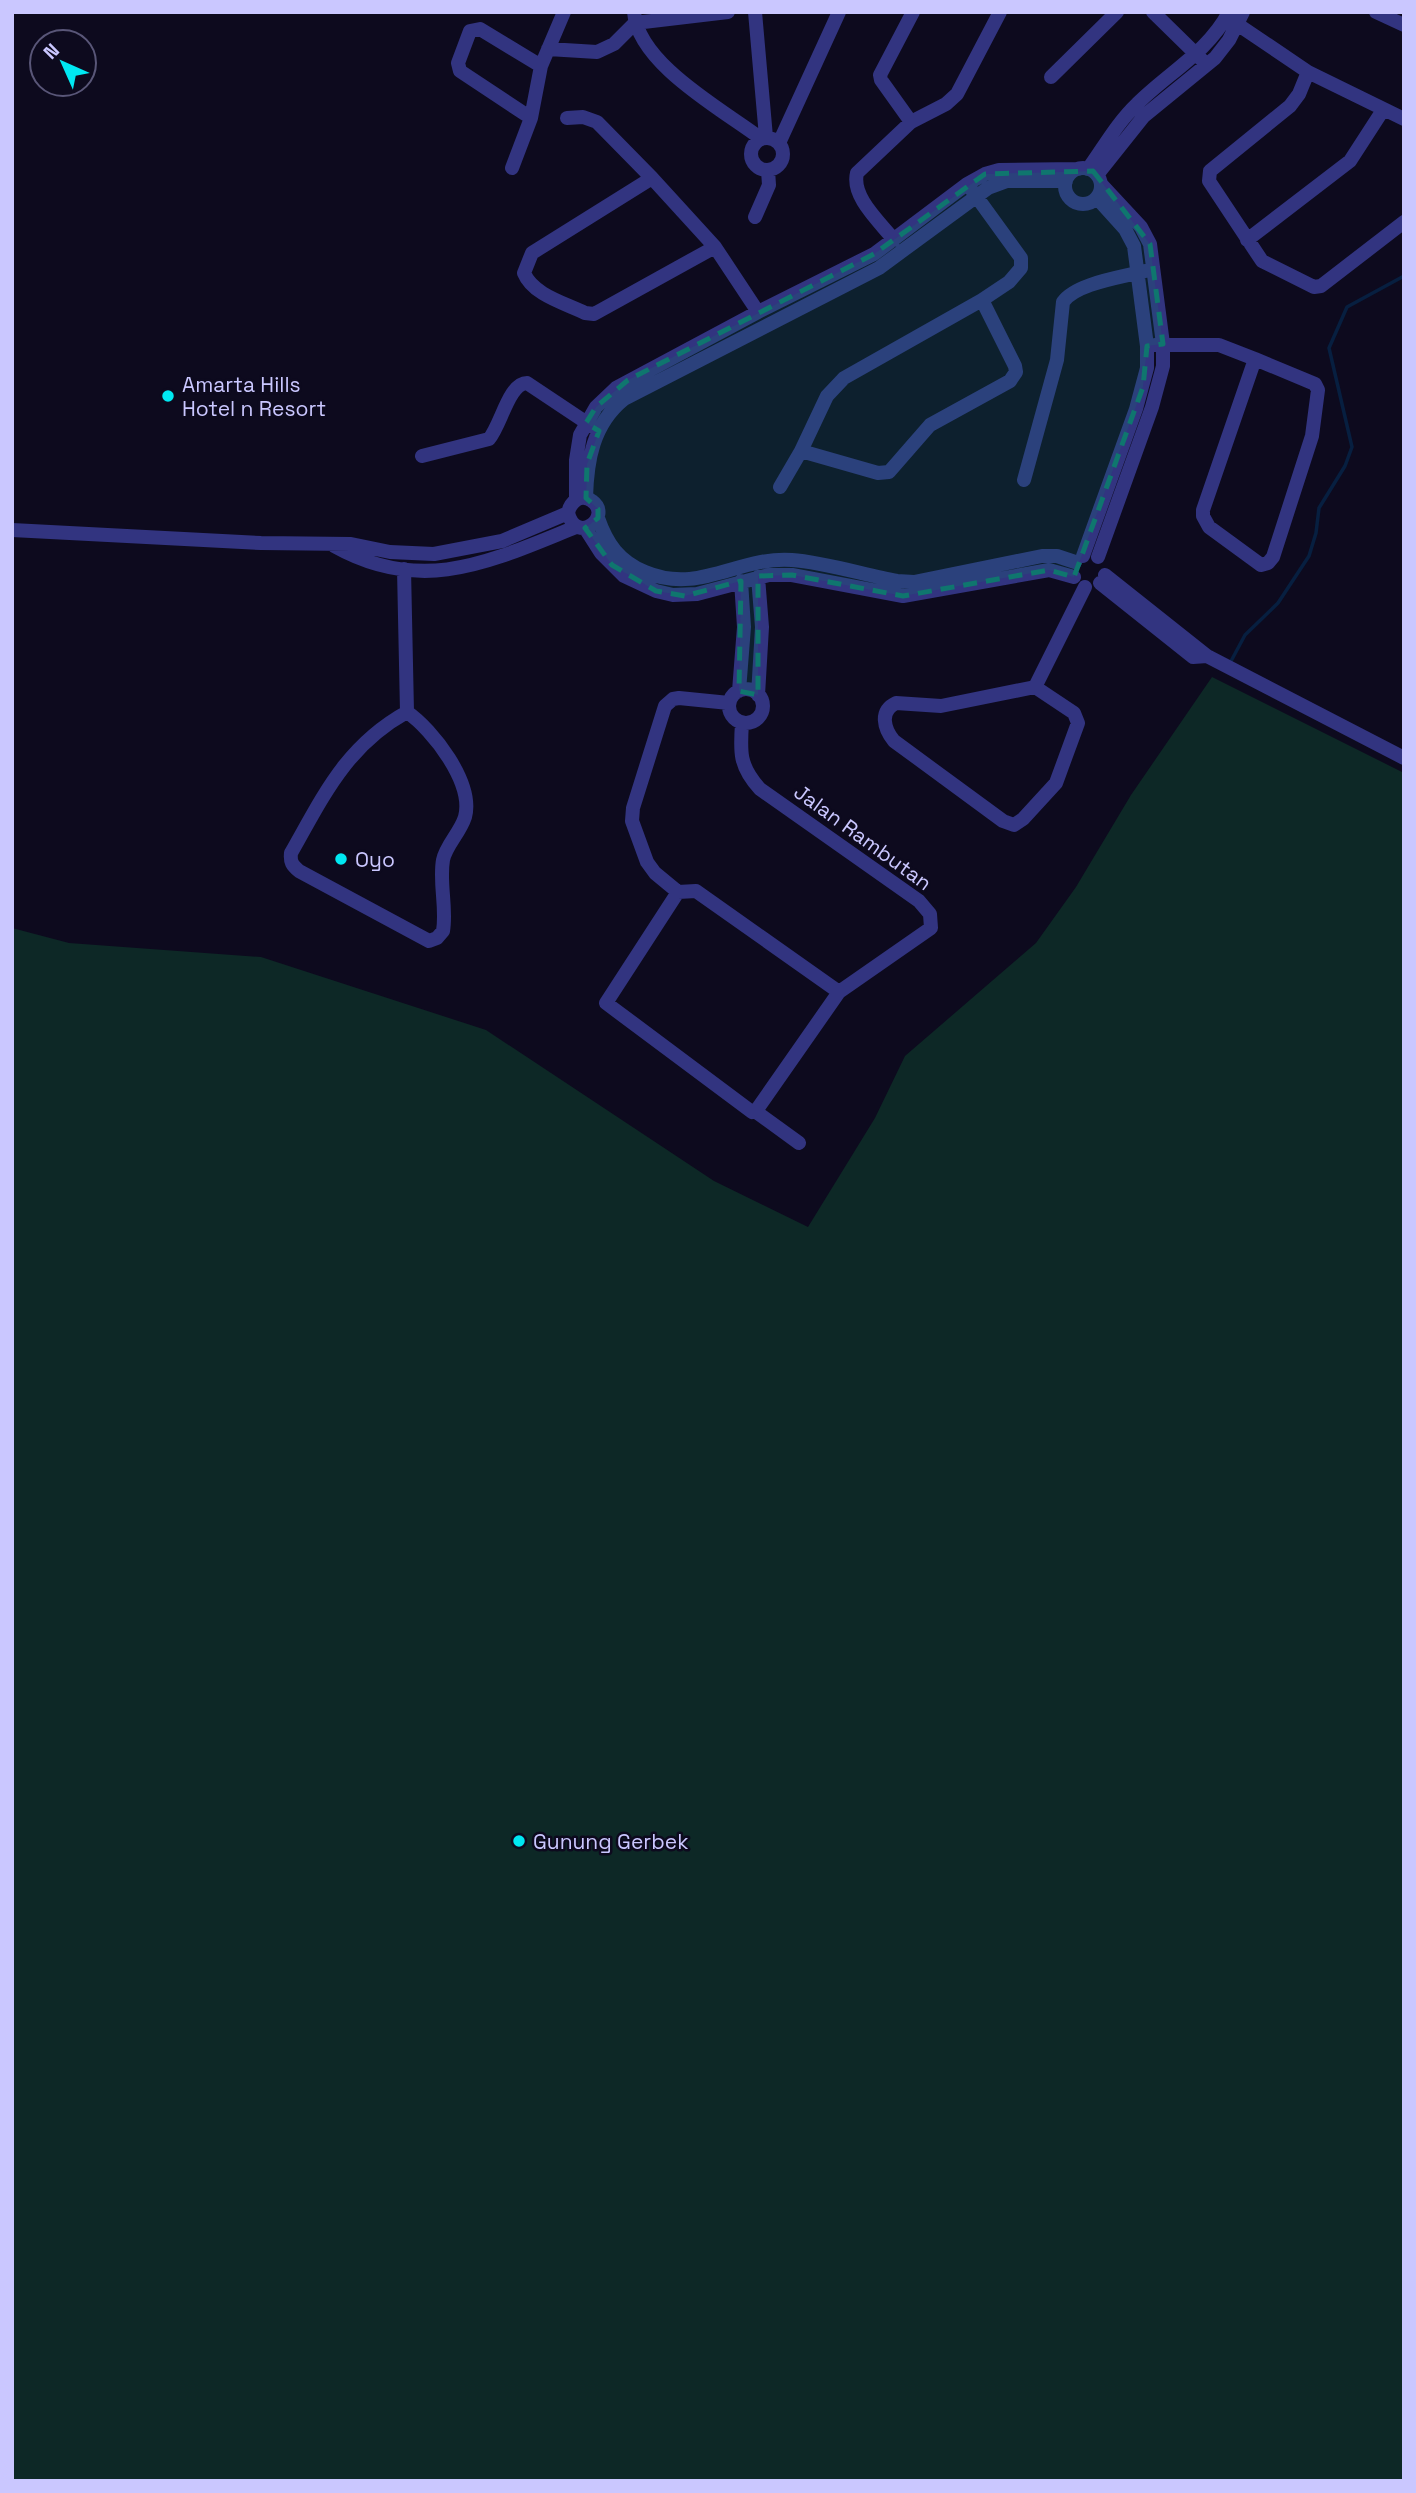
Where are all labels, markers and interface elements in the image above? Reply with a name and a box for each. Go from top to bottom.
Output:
north arrow [28,28,98,98]
text: N [38,38,65,65]
place label: Amarta Hills Hotel n Resort [182,371,326,422]
marker: Amarta Hills Hotel n Resort [160,388,176,404]
street label: Jalan Rambutan [789,778,937,896]
place label: Oyo [355,846,395,873]
marker: Oyo [333,851,349,867]
place label: Gunung Gerbek [533,1828,688,1855]
marker: Gunung Gerbek [511,1833,527,1849]

